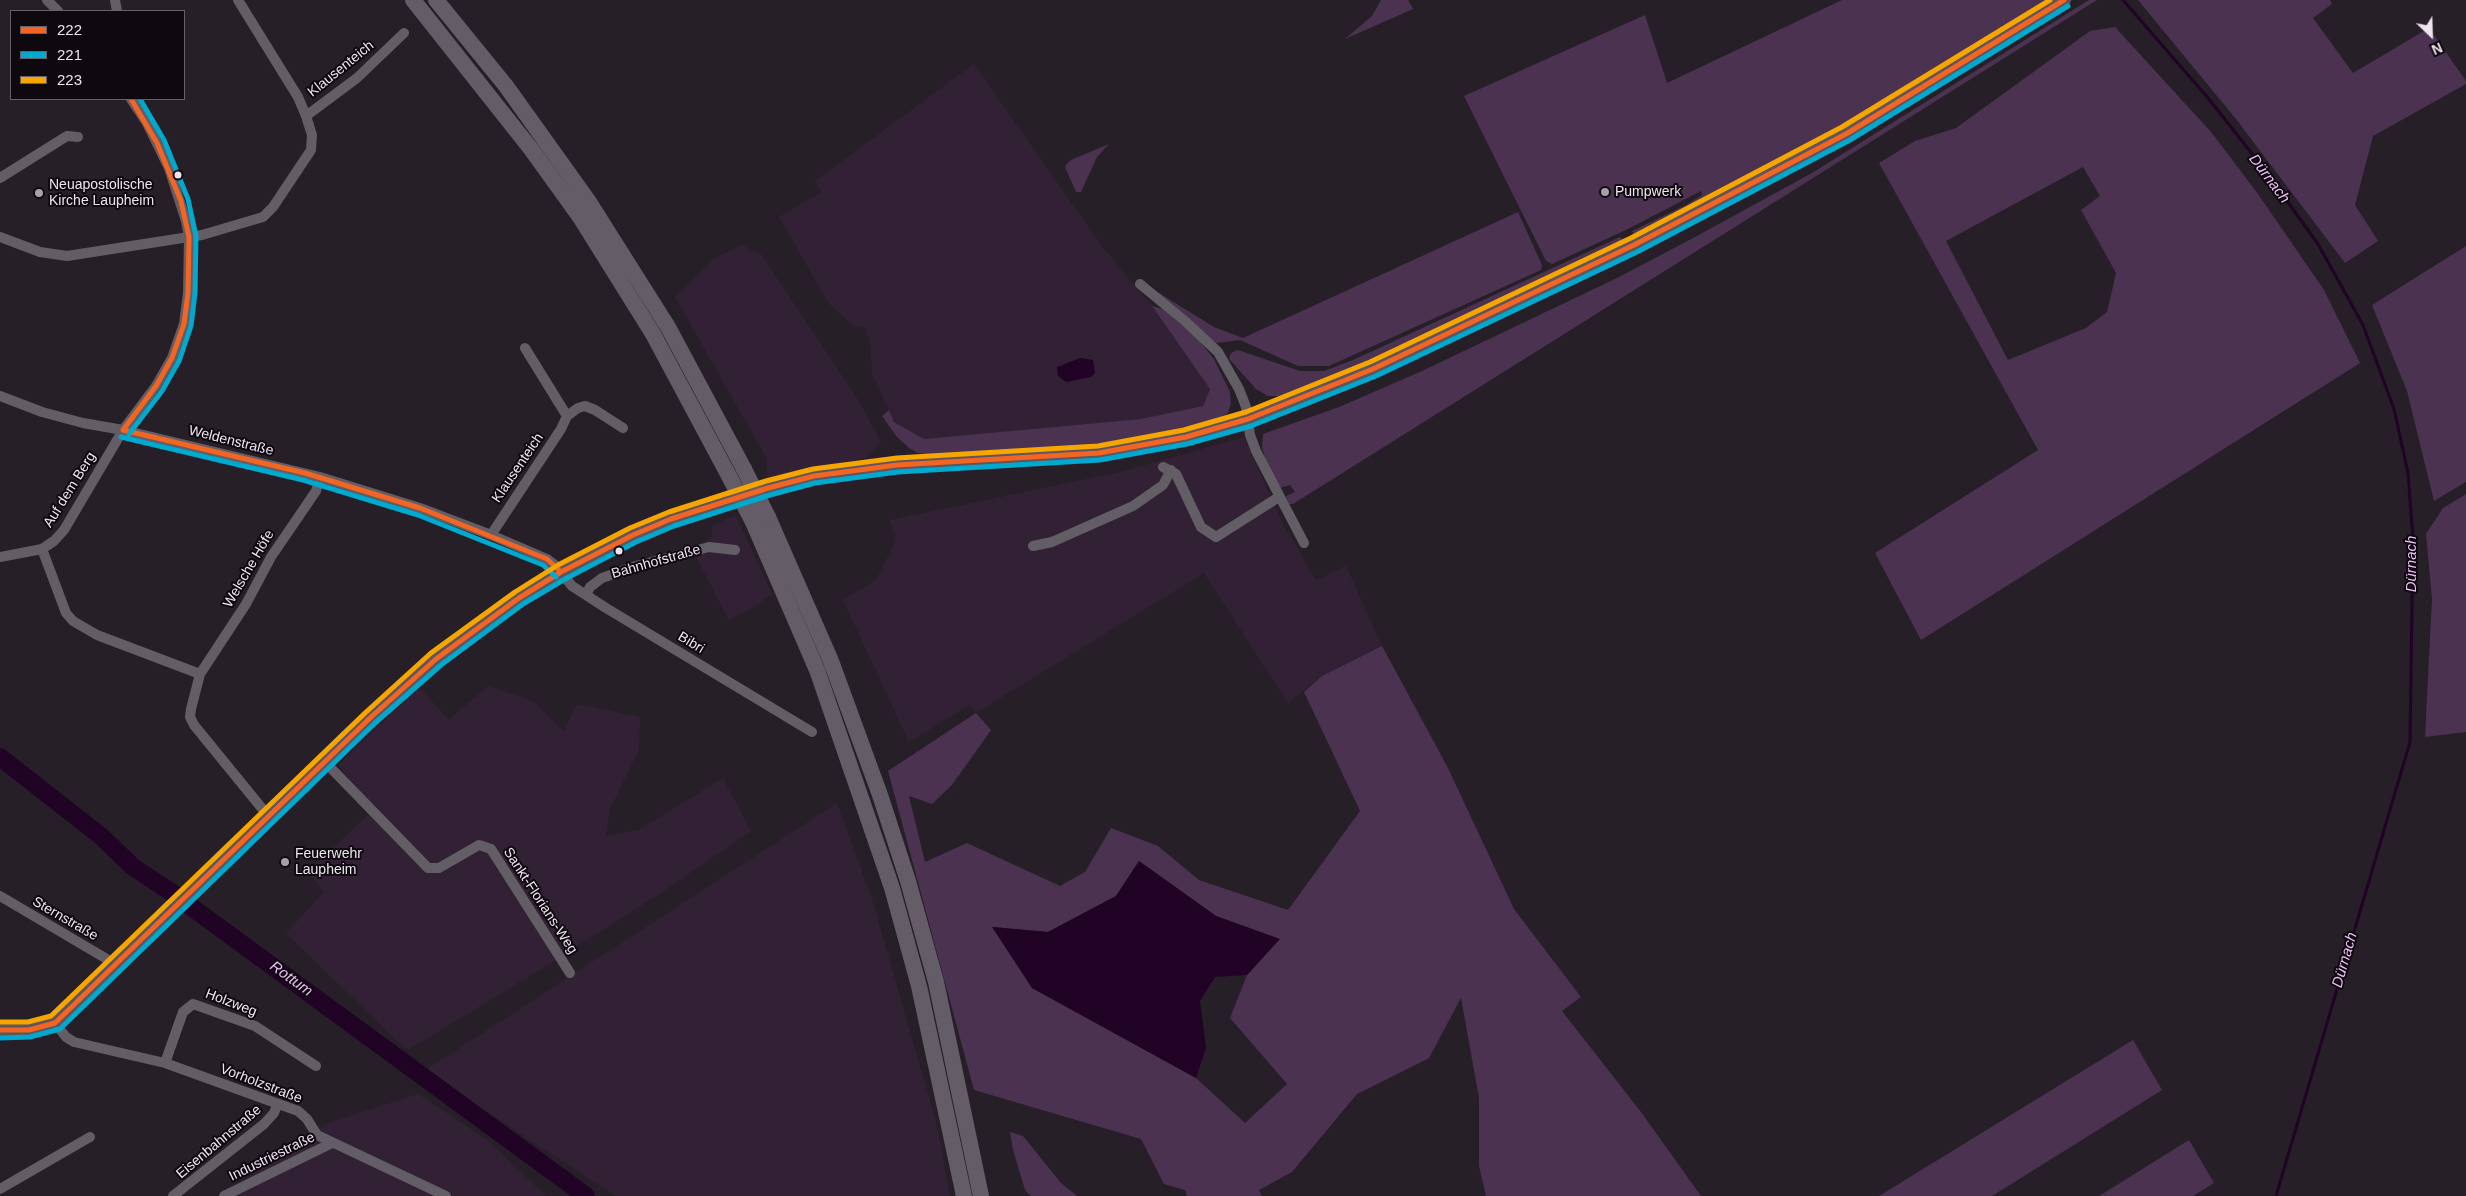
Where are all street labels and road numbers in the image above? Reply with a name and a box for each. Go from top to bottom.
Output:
street label: Klausenteich [305,37,377,101]
street label: Weldenstraße [187,422,275,460]
street label: Klausenteich [489,430,547,506]
street label: Auf dem Berg [40,449,100,531]
street label: Welsche Höfe [220,527,278,611]
street label: Bahnhofstraße [610,541,702,583]
street label: Bibri [675,629,707,657]
street label: Sankt-Florians-Weg [499,845,581,957]
street label: Sternstraße [29,893,101,945]
street label: Holzweg [203,986,259,1020]
street label: Vorholzstraße [218,1061,304,1107]
street label: Eisenbahnstraße [173,1102,265,1182]
street label: Industriestraße [226,1129,318,1185]

